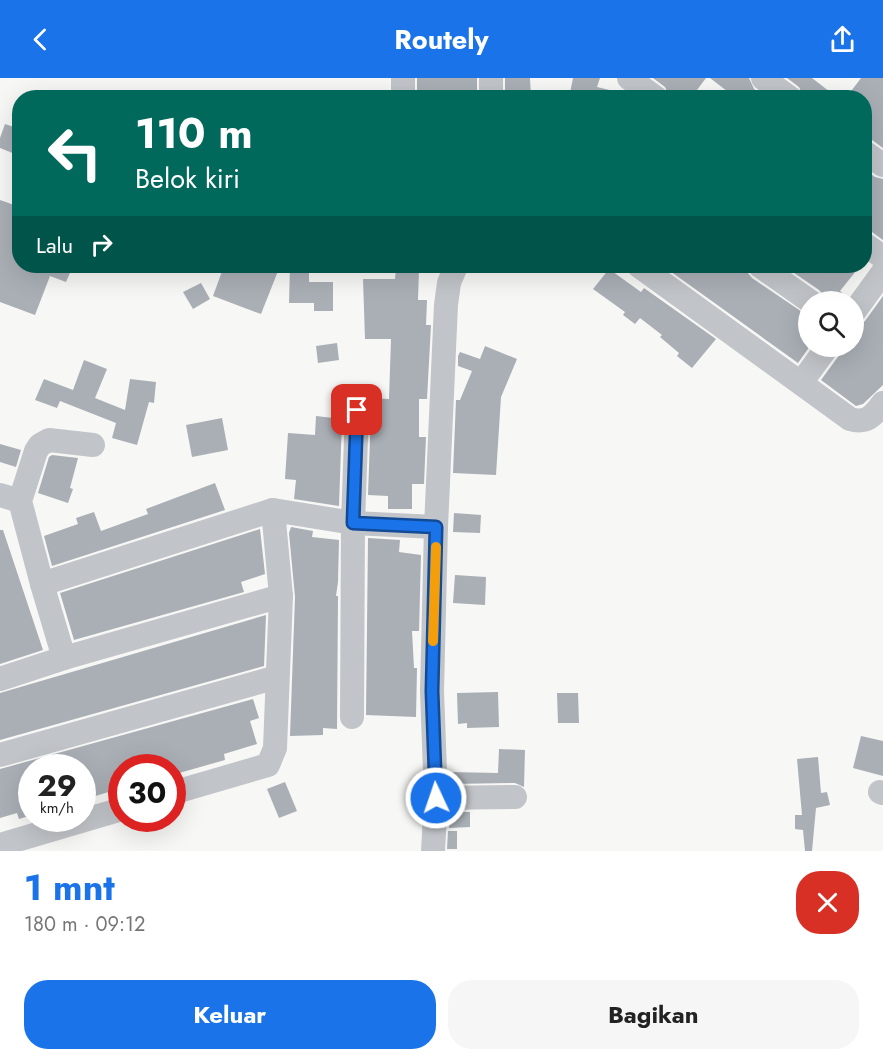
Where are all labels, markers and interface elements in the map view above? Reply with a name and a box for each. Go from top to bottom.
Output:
text: Routely [394,20,489,59]
icon: back [24,23,57,56]
icon: share [826,23,859,56]
text: 110 m [135,103,253,164]
icon: left [36,114,114,192]
text: Belok kiri [135,159,240,198]
icon: right [85,228,118,261]
text: Lalu [36,229,73,261]
map controls [798,291,864,357]
button: search [798,291,864,357]
pin [331,384,382,435]
icon: arrive [340,393,373,426]
speed limit sign: 30 [108,754,186,832]
text: 29 [37,764,77,807]
position arrow [404,766,468,830]
text: km/h [40,797,74,819]
text: 1 mnt [24,861,115,913]
button: close [796,871,859,934]
text: 180 m · 09:12 [24,910,145,939]
button: Keluar [24,980,436,1049]
button: Bagikan [448,980,859,1049]

